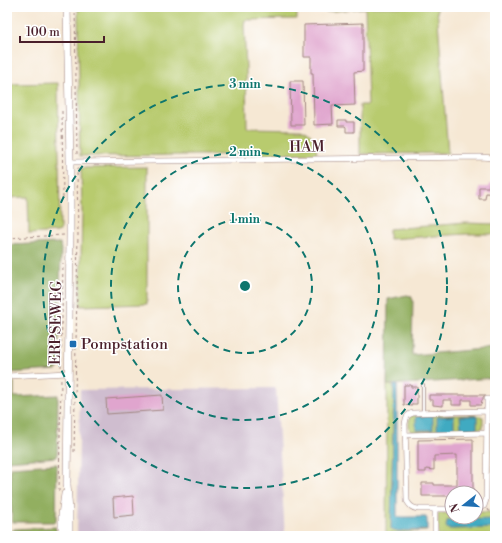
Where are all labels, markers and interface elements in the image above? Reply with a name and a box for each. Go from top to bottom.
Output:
scale bar [20,18,104,44]
text: 100 m [26,25,60,40]
text: 3 min [229,77,261,92]
street label: HAM [289,137,326,157]
text: 2 min [229,145,261,160]
text: 1 min [230,212,261,227]
centre of rings [238,279,252,293]
street label: ERPSEWEG [46,281,66,365]
place label: Pompstation [81,335,168,354]
marker: Pompstation [68,339,78,349]
north arrow [444,485,484,525]
text: N [447,501,463,514]

